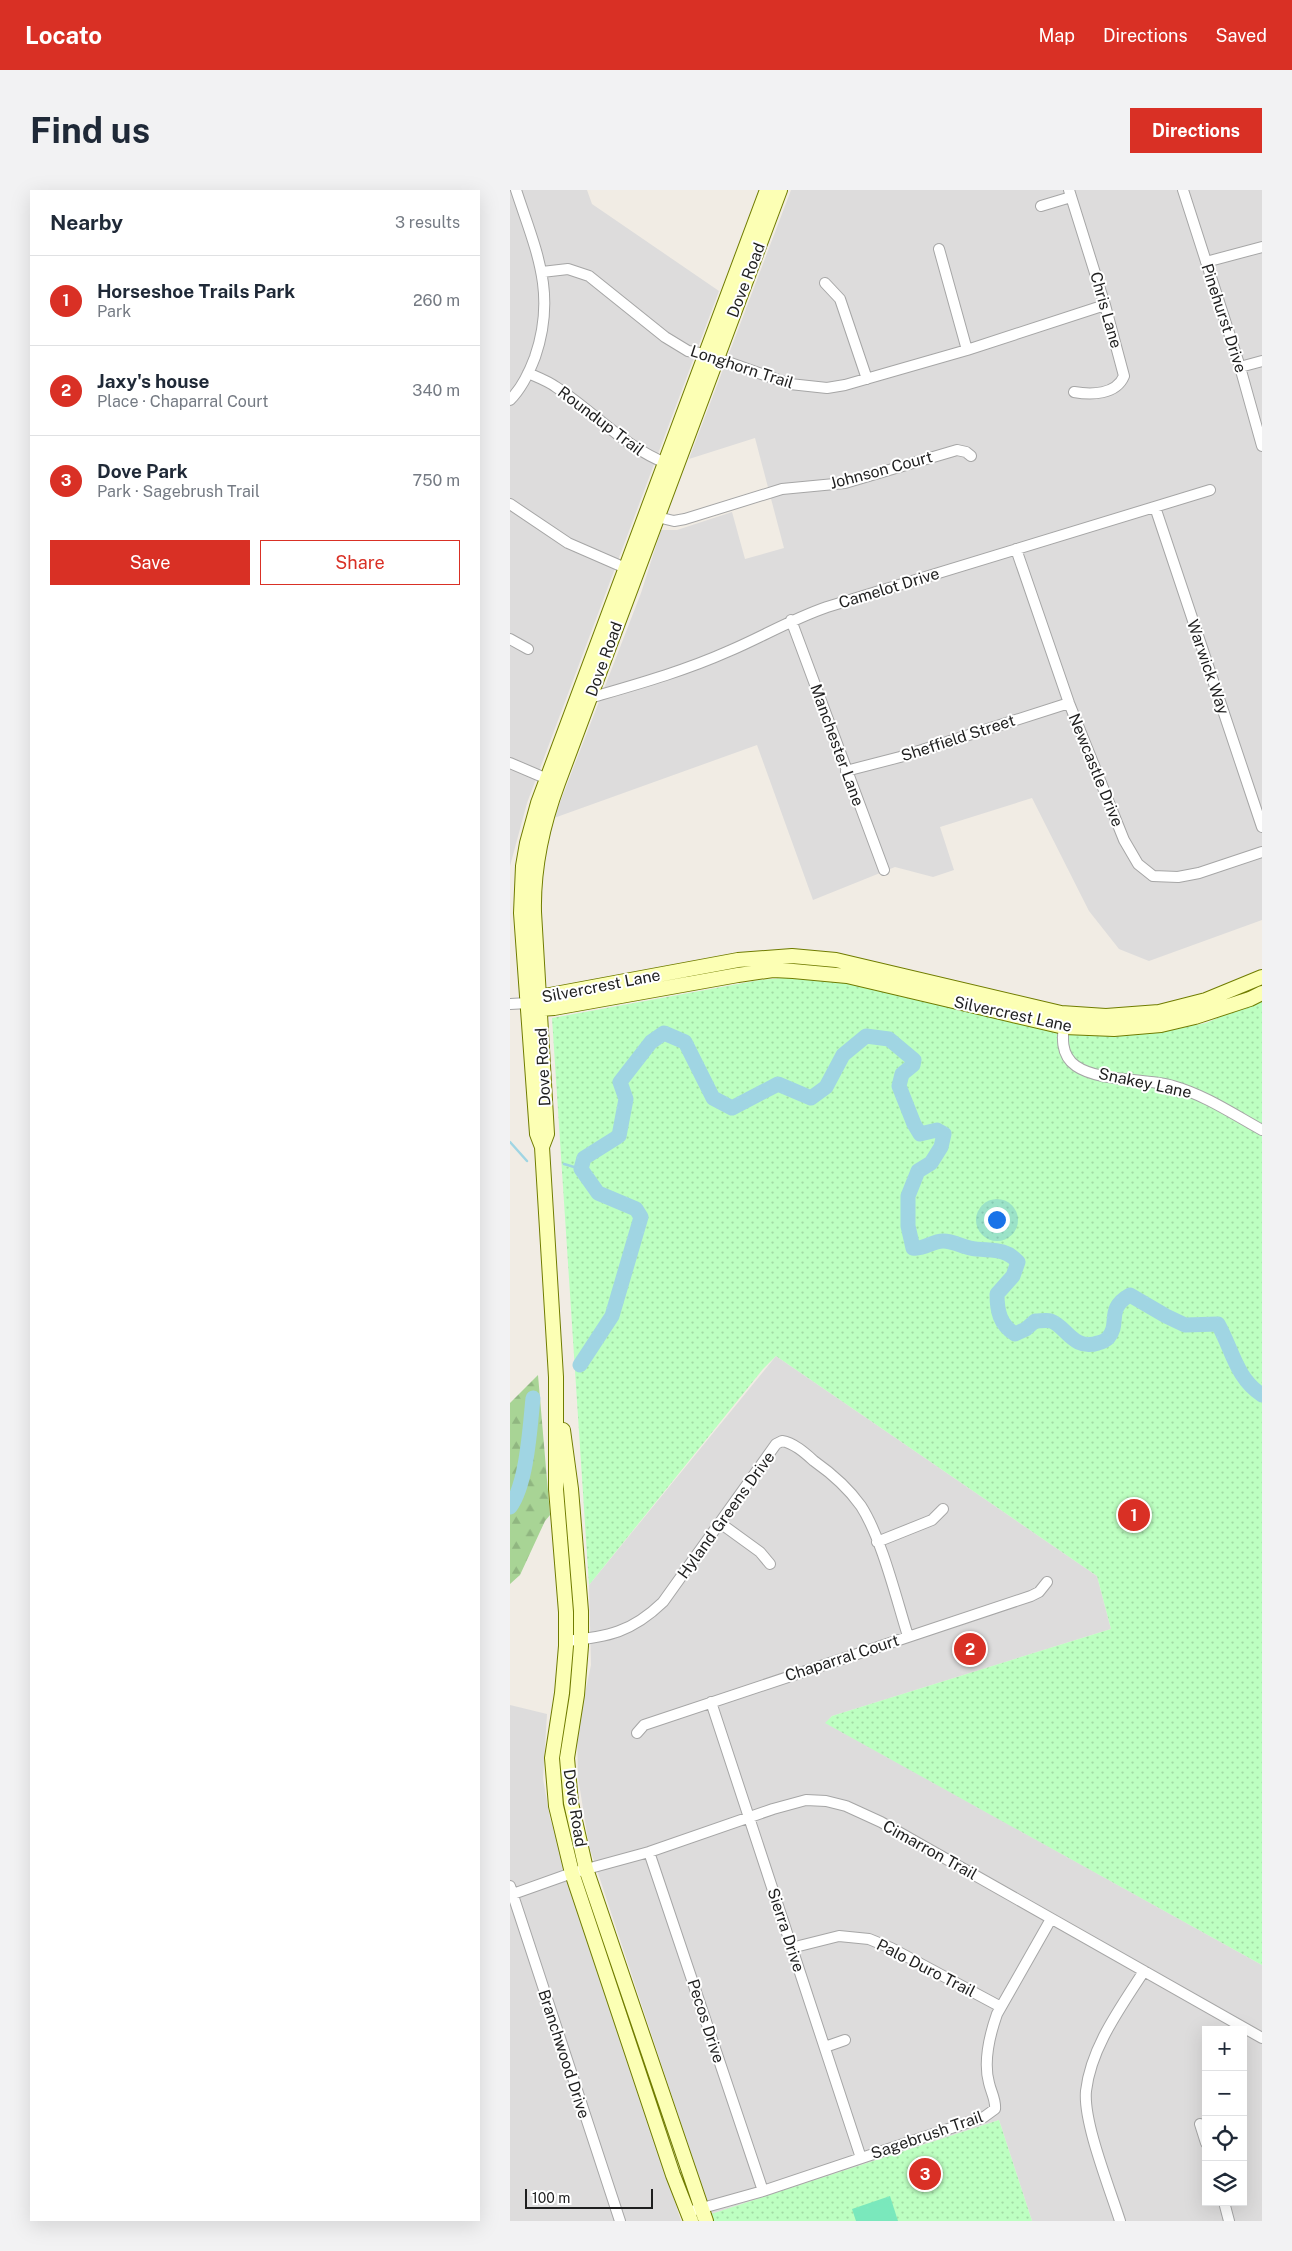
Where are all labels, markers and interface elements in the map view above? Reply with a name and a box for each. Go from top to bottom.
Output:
text: Locato [25,21,102,49]
text: Map [1038,25,1075,46]
text: Directions [1103,25,1188,46]
text: Saved [1216,25,1267,46]
button: Directions [1130,108,1262,153]
text: Find us [30,110,150,151]
text: Nearby [50,210,123,235]
text: 3 results [395,213,460,232]
street label: Dove Road [723,240,769,320]
street label: Pinehurst Drive [1197,261,1251,375]
street label: Chris Lane [1086,270,1126,350]
text: Horseshoe Trails Park [97,280,295,302]
text: 1 [63,291,69,310]
text: 260 m [413,291,460,310]
text: Park [97,302,131,321]
street label: Longhorn Trail [688,341,796,393]
text: Jaxy's house [97,370,209,392]
text: 2 [61,381,71,400]
text: 340 m [412,381,460,400]
street label: Roundup Trail [554,382,648,460]
text: Place · Chaparral Court [97,392,269,411]
street label: Johnson Court [828,447,934,493]
text: Dove Park [97,460,188,482]
text: 3 [61,471,71,490]
text: 750 m [413,471,460,490]
text: Park · Sagebrush Trail [97,482,260,501]
button: Save [50,540,250,585]
button: Share [260,540,460,585]
street label: Camelot Drive [836,564,942,612]
street label: Warwick Way [1183,617,1233,717]
street label: Dove Road [582,619,626,699]
street label: Manchester Lane [806,681,868,809]
street label: Sheffield Street [899,711,1017,765]
street label: Newcastle Drive [1065,711,1127,829]
street label: Silvercrest Lane [540,965,662,1007]
street label: Silvercrest Lane [952,992,1074,1036]
street label: Dove Road [531,1027,555,1107]
street label: Snakey Lane [1097,1064,1193,1102]
your location [984,1207,1010,1233]
street label: Hyland Greens Drive [674,1448,778,1582]
pin: 1 [1118,1496,1150,1534]
pin: 2 [954,1630,986,1668]
street label: Chaparral Court [783,1631,901,1685]
street label: Dove Road [559,1768,591,1848]
street label: Cimarron Trail [879,1816,981,1884]
street label: Sierra Drive [764,1886,808,1974]
street label: Palo Duro Trail [873,1935,979,2001]
street label: Pecos Drive [684,1977,728,2065]
street label: Branchwood Drive [534,1987,594,2121]
map controls [1202,2026,1247,2206]
button: + [1202,2026,1247,2071]
button: − [1202,2071,1247,2116]
street label: Sagebrush Trail [868,2107,986,2163]
button: locate [1202,2116,1247,2161]
pin: 3 [909,2155,941,2193]
button: layers [1202,2161,1247,2206]
scale bar [525,2186,652,2209]
text: 100 m [532,2190,570,2206]

